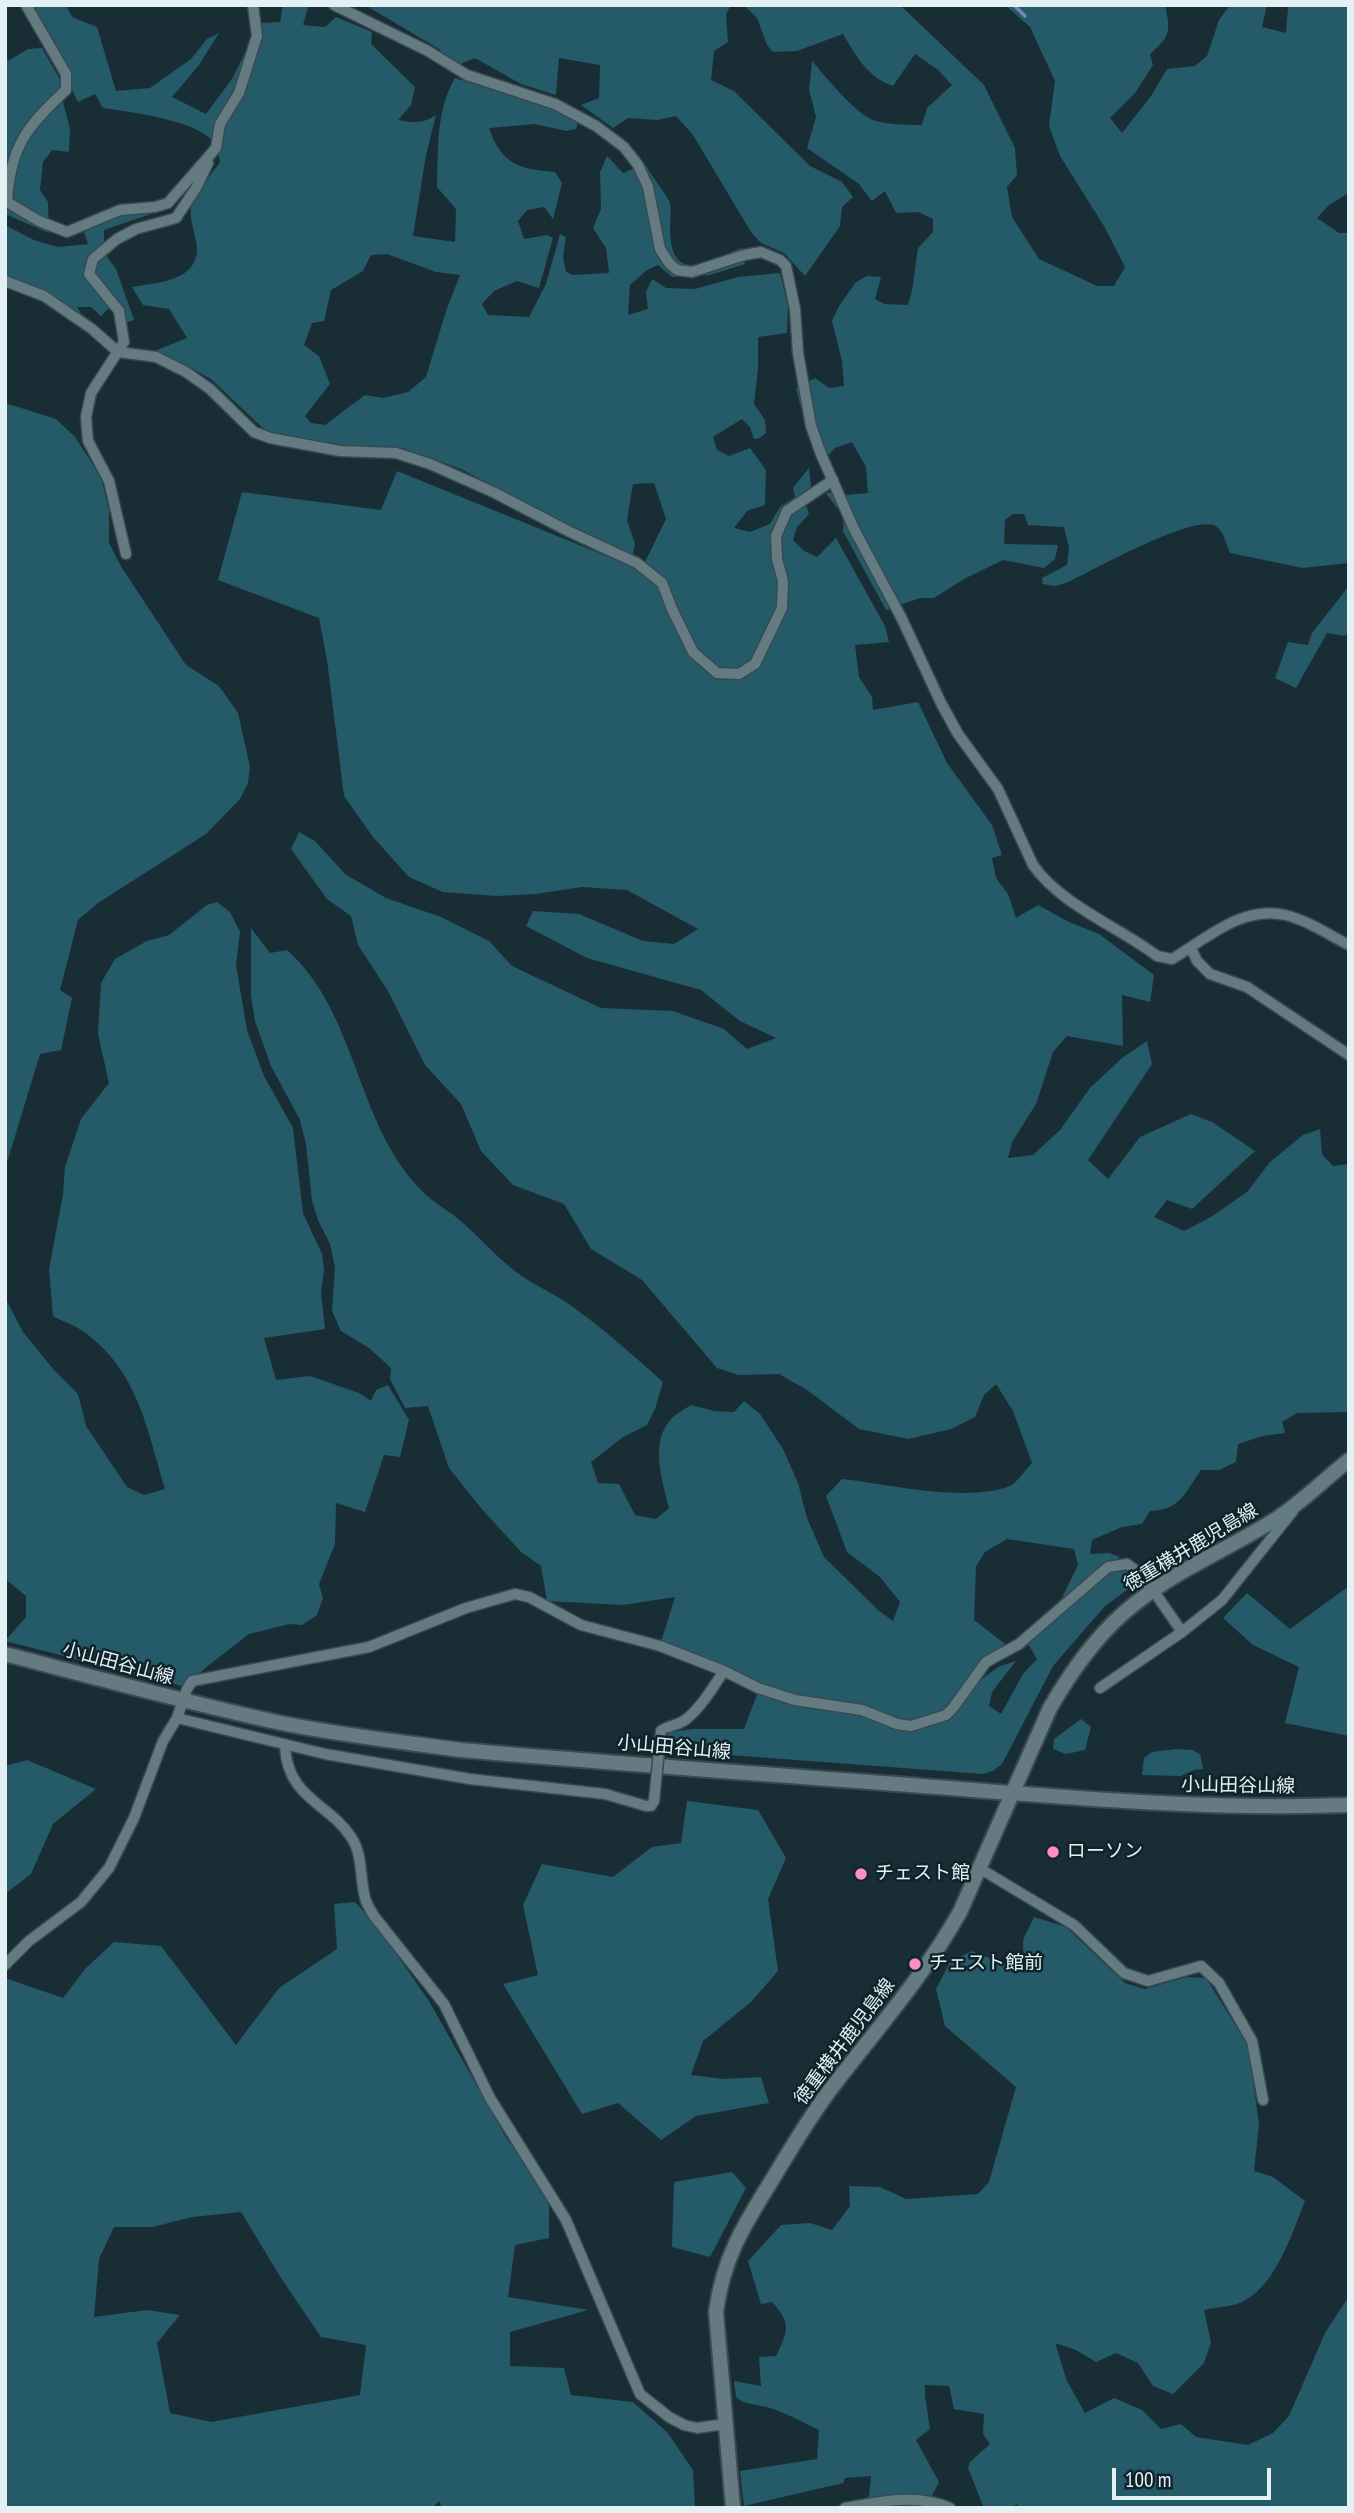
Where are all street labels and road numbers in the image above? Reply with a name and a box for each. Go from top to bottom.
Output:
street label: 徳重横井鹿児島線 [1120,1499,1262,1597]
street label: 小山田谷山線 [60,1638,176,1690]
street label: 小山田谷山線 [616,1732,732,1764]
street label: 小山田谷山線 [1181,1774,1295,1798]
street label: 徳重横井鹿児島線 [790,1974,900,2110]

